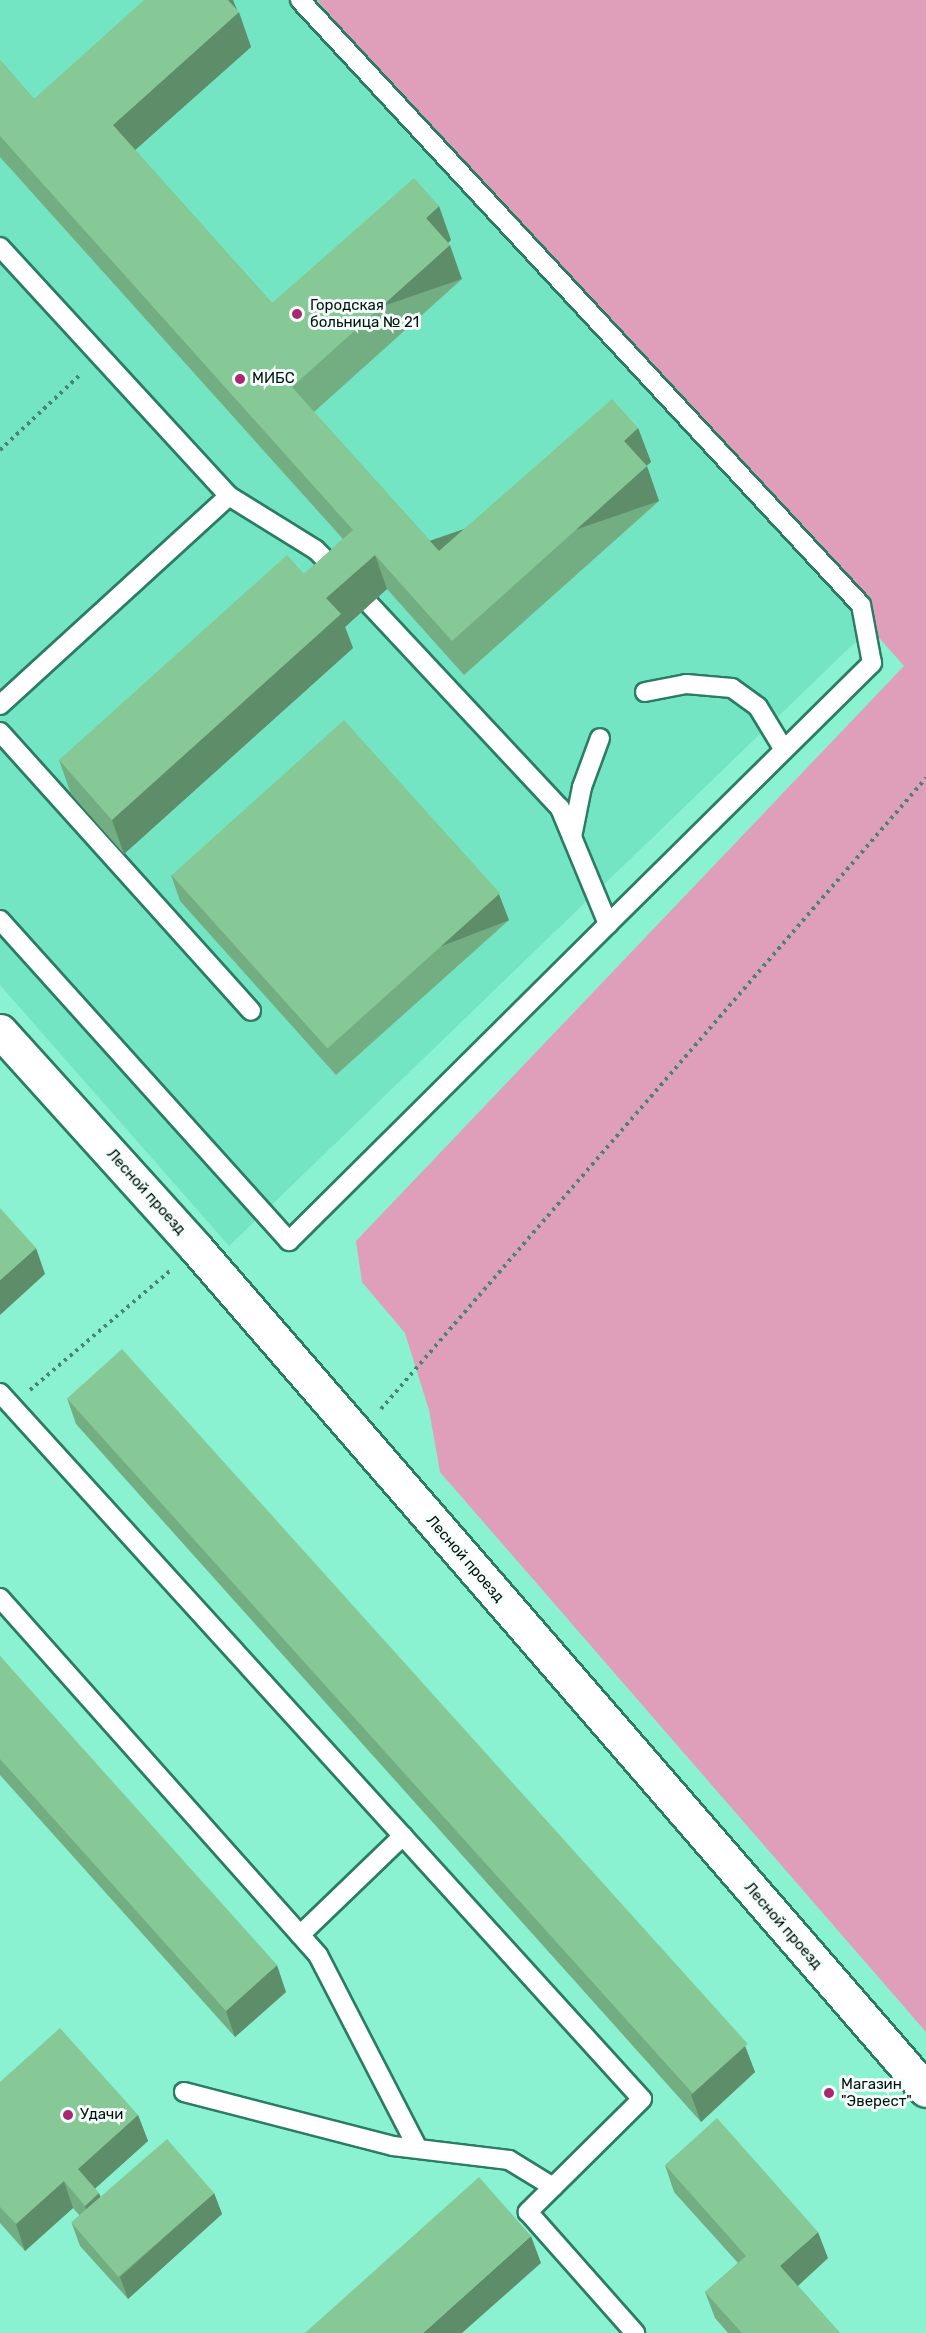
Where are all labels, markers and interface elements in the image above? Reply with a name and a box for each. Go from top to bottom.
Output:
place label: Городская больница № 21 [310,296,419,331]
marker: Городская больница № 21 [288,305,306,323]
place label: МИБС [252,370,295,388]
marker: МИБС [233,372,247,386]
street label: Лесной проезд [103,1145,189,1239]
street label: Лесной проезд [422,1512,508,1606]
street label: Лесной проезд [740,1879,826,1973]
place label: Магазин "Эверест" [841,2075,912,2110]
marker: Магазин "Эверест" [822,2086,836,2100]
place label: Удачи [80,2106,123,2124]
marker: Удачи [61,2108,75,2122]

